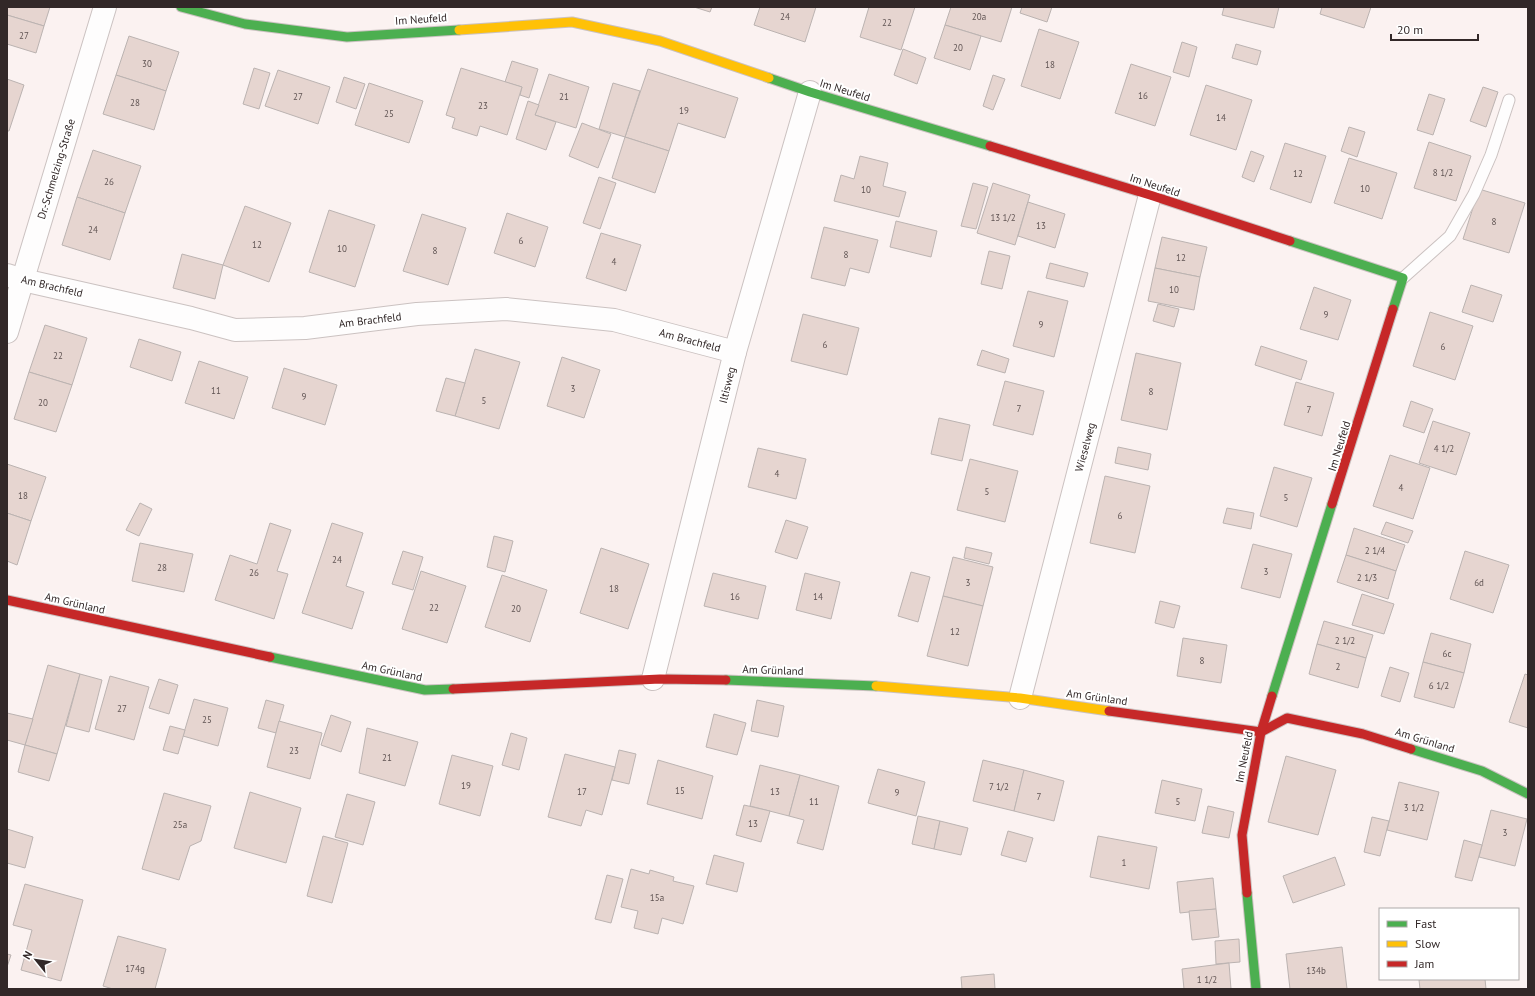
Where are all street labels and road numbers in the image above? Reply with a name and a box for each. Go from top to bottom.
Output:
street label: Im Neufeld [395,10,448,28]
street label: Im Neufeld [818,76,872,104]
street label: Dr.-Schmelzing-Straße [34,117,78,221]
street label: Im Neufeld [1128,170,1182,200]
street label: Am Brachfeld [20,272,84,300]
street label: Am Brachfeld [338,309,402,331]
street label: Am Brachfeld [658,325,722,355]
street label: Iltisweg [716,365,738,405]
street label: Im Neufeld [1325,419,1353,473]
street label: Wieselweg [1072,421,1098,473]
street label: Am Grünland [44,589,107,617]
street label: Am Grünland [361,658,424,684]
street label: Am Grünland [742,662,804,678]
street label: Am Grünland [1066,686,1128,708]
street label: Am Grünland [1394,724,1456,756]
street label: Im Neufeld [1232,730,1256,784]

